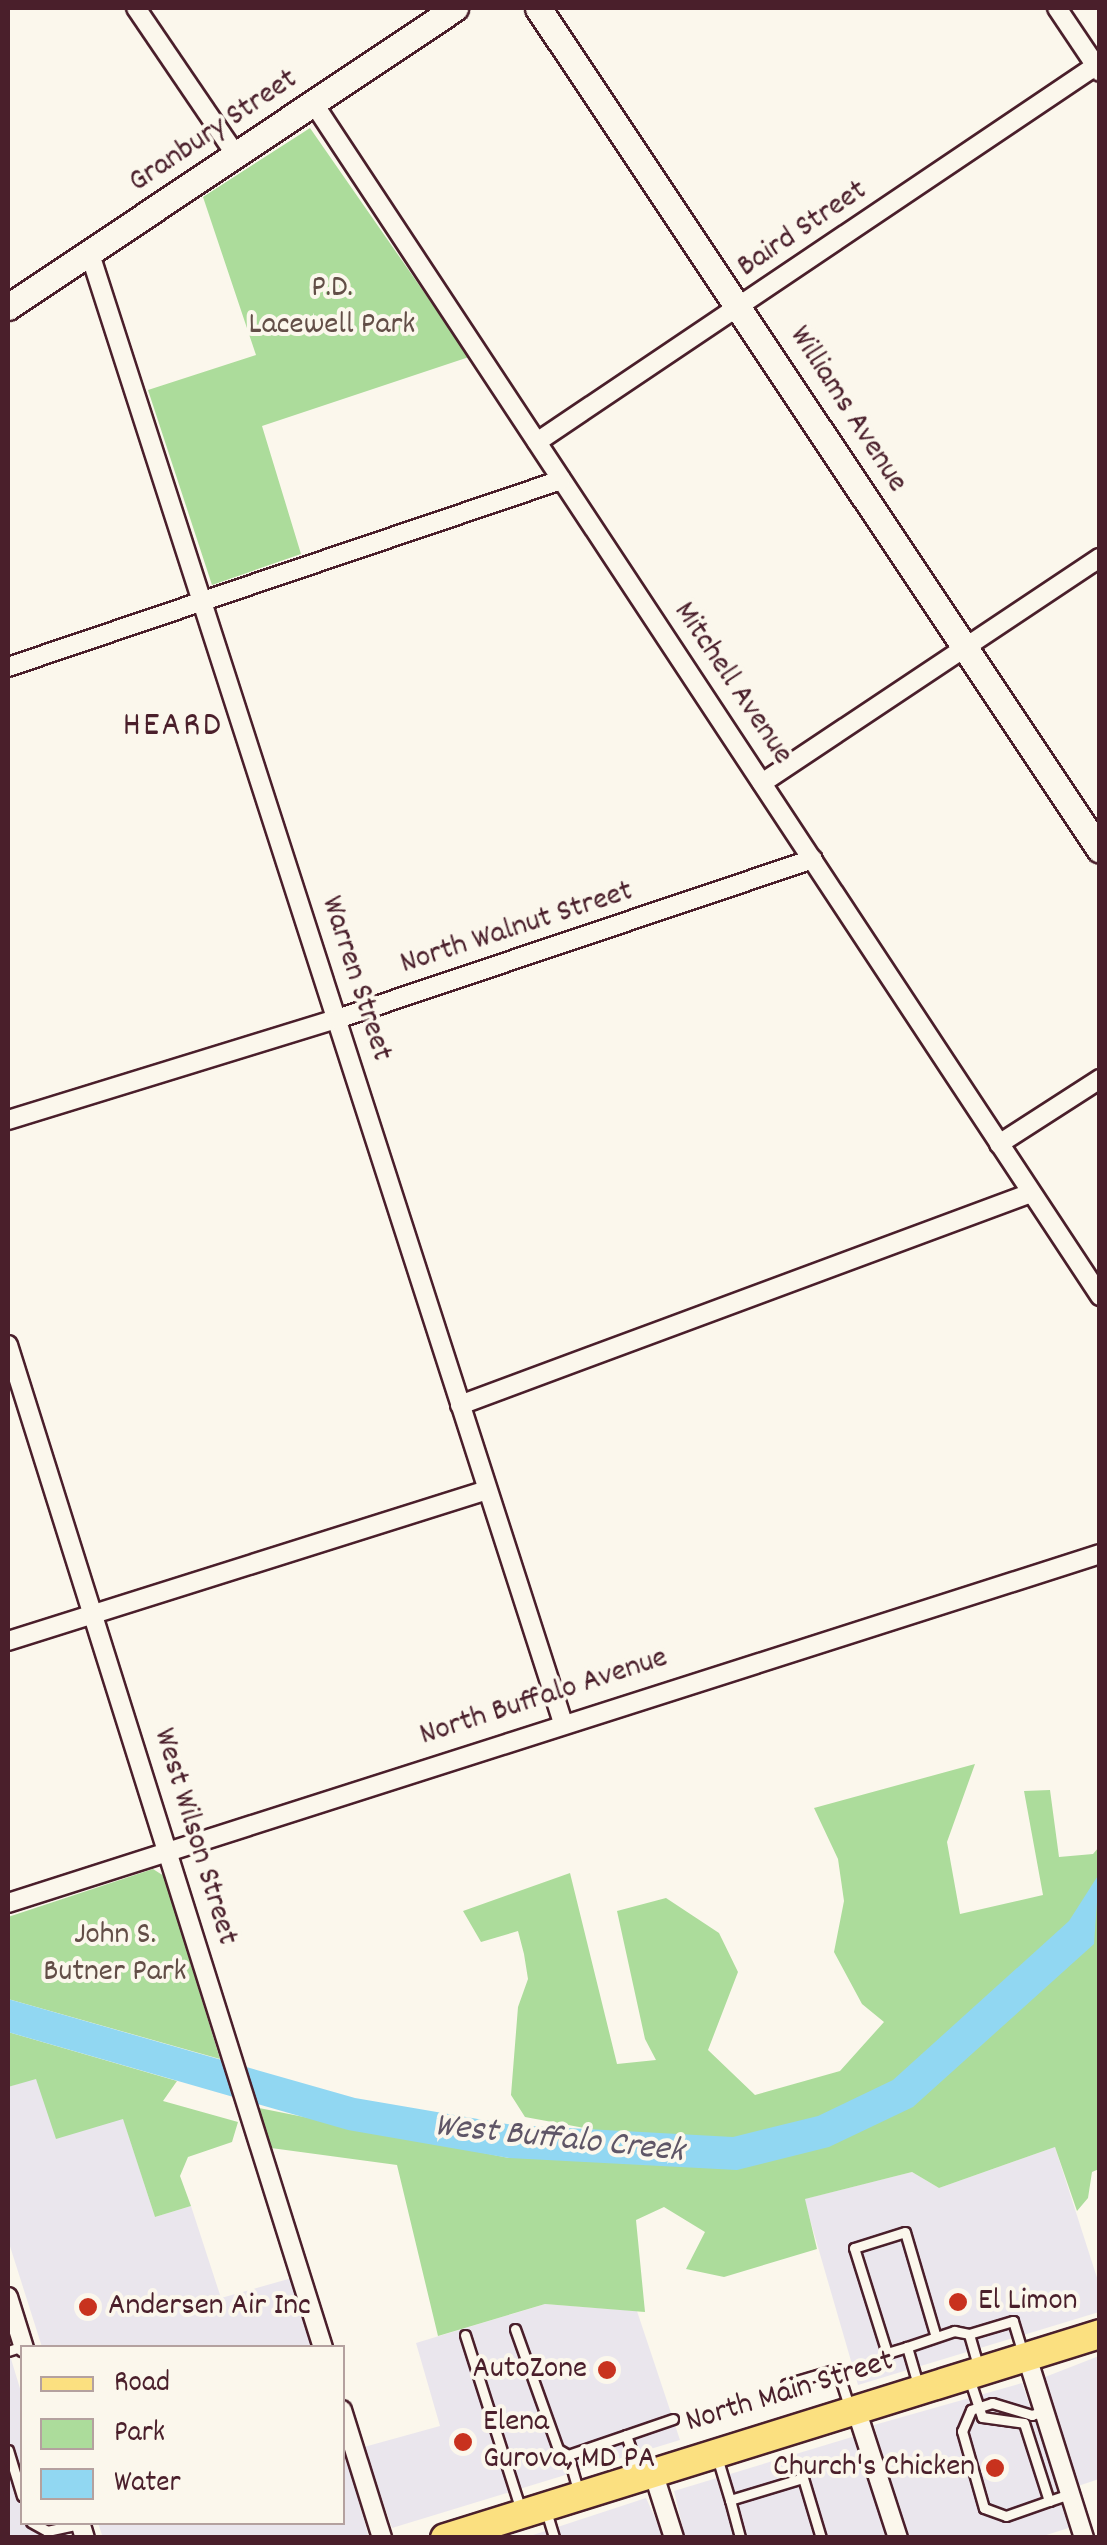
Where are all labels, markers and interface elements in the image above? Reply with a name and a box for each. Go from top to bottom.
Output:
street label: Granbury Street [122,61,306,203]
street label: Baird Street [731,173,875,287]
park label: P.D. Lacewell Park [249,271,415,346]
street label: Williams Avenue [779,320,915,500]
street label: Mitchell Avenue [663,595,801,773]
district label: HEARD [123,706,223,748]
street label: North Walnut Street [396,873,638,985]
street label: Warren Street [310,892,400,1066]
street label: North Buffalo Avenue [415,1640,673,1756]
street label: West Wilson Street [143,1724,245,1950]
park label: John S. Butner Park [43,1918,187,1993]
water label: West Buffalo Creek [432,2106,686,2174]
place label: El Limon [978,2283,1077,2321]
place label: Andersen Air Inc [108,2288,311,2326]
marker: El Limon [947,2291,969,2313]
marker: Andersen Air Inc [77,2296,99,2318]
street label: North Main Street [681,2343,899,2443]
legend [20,2345,345,2525]
place label: AutoZone [472,2351,587,2389]
marker: AutoZone [596,2359,618,2381]
text: Road [114,2363,170,2406]
place label: Elena Gurova, MD PA [483,2405,655,2480]
text: Park [114,2413,165,2456]
marker: Elena Gurova, MD PA [452,2431,474,2453]
place label: Church's Chicken [773,2449,975,2487]
marker: Church's Chicken [984,2457,1006,2479]
text: Water [114,2463,181,2506]

